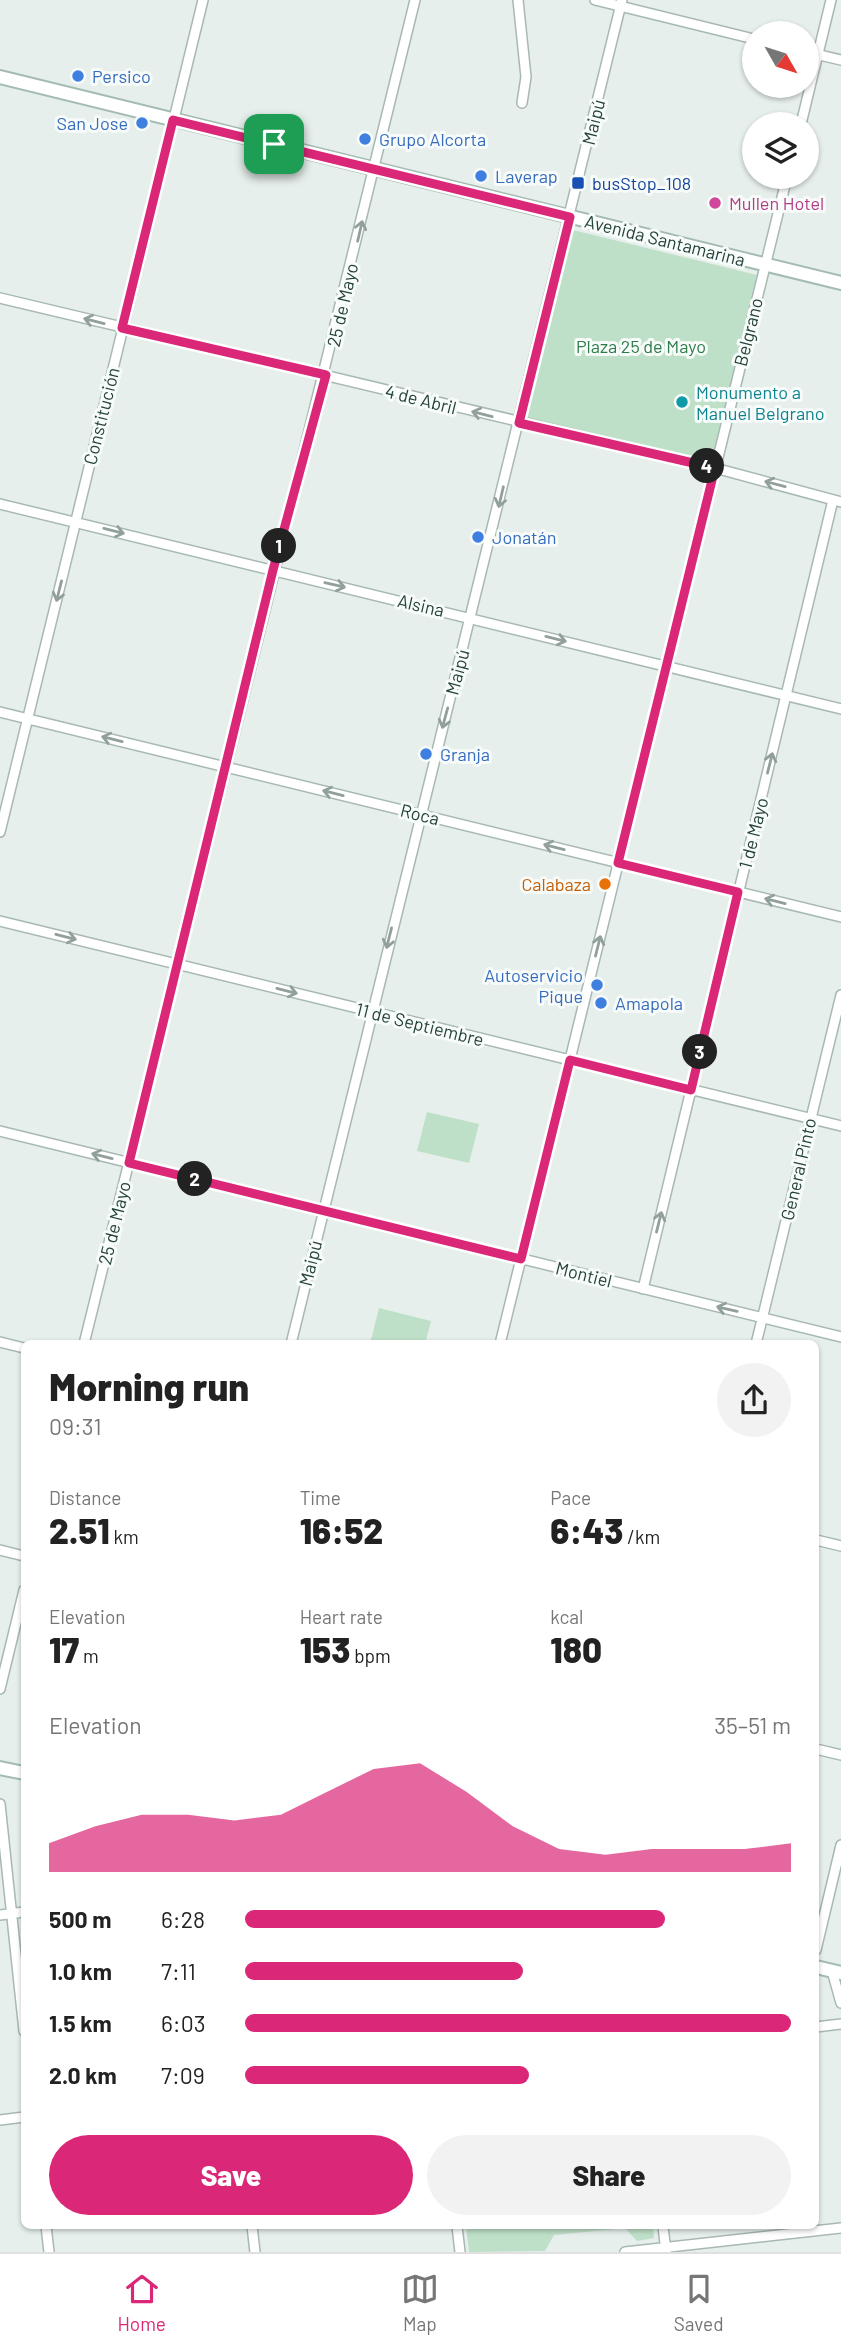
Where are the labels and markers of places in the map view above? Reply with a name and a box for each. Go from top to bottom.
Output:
place label: Persico [92,65,151,87]
marker: Persico [70,68,86,84]
place label: San Jose [57,112,128,134]
pin [244,114,304,174]
marker: San Jose [134,115,150,131]
place label: Grupo Alcorta [379,128,486,150]
marker: Grupo Alcorta [357,131,373,147]
place label: Laverap [495,165,558,187]
marker: Laverap [473,168,489,184]
place label: busStop_108 [592,172,691,194]
marker: busStop_108 [570,175,586,191]
place label: Mullen Hotel [729,192,824,214]
marker: Mullen Hotel [707,195,723,211]
place label: Monumento a Manuel Belgrano [696,381,825,424]
marker: Monumento a Manuel Belgrano [674,394,690,410]
pin: 4 [690,448,724,484]
place label: Jonatán [492,526,556,548]
pin: 1 [262,528,296,564]
marker: Jonatán [470,529,486,545]
place label: Granja [440,743,490,765]
marker: Granja [418,746,434,762]
place label: Calabaza [521,873,591,895]
marker: Calabaza [597,876,613,892]
place label: Autoservicio Pique [484,964,583,1007]
marker: Autoservicio Pique [589,977,605,993]
place label: Amapola [615,992,683,1014]
marker: Amapola [593,995,609,1011]
pin: 3 [682,1034,718,1070]
pin: 2 [178,1162,212,1196]

